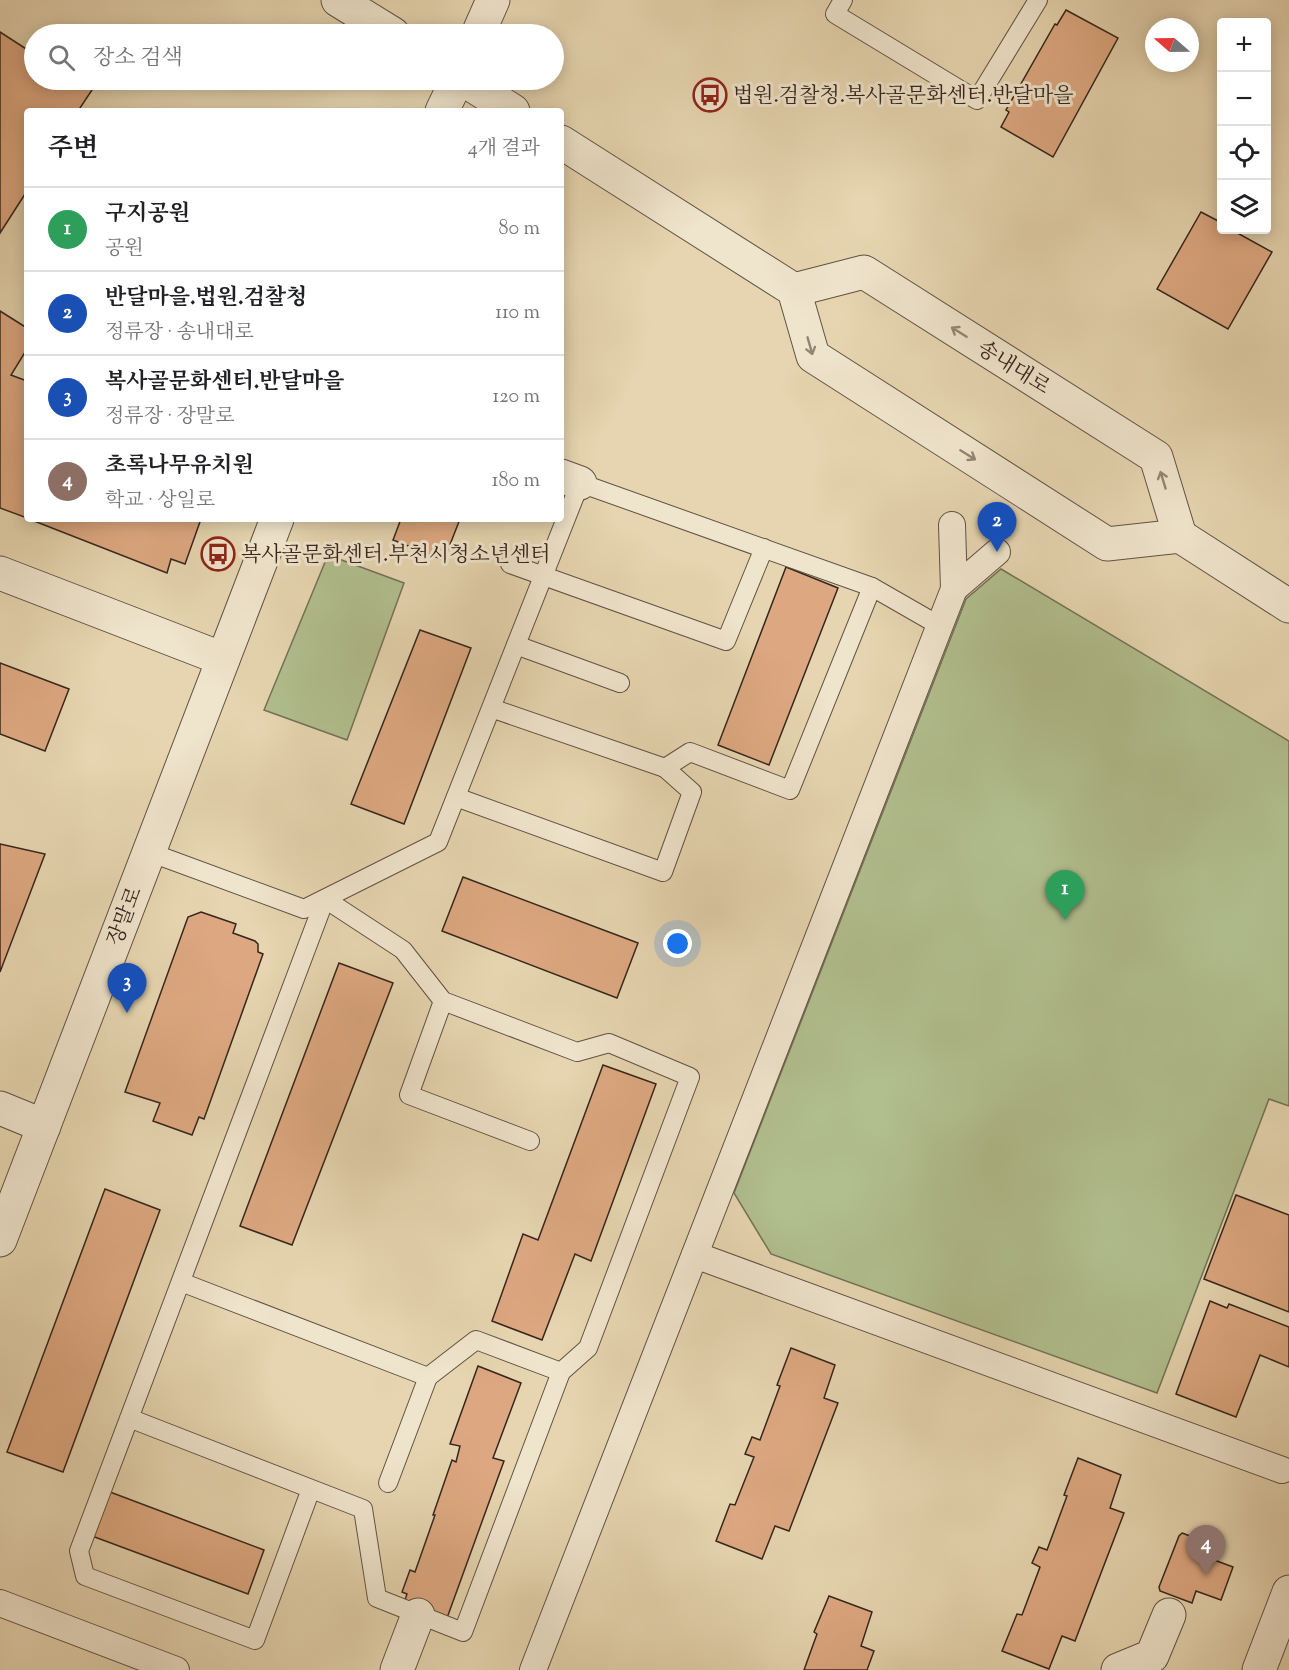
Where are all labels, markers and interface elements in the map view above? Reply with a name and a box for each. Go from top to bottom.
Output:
north arrow [1145,18,1199,72]
map controls [1217,18,1271,234]
button: + [1217,18,1271,72]
search box [24,24,564,90]
icon: search [45,41,78,74]
text: 장소 검색 [93,43,183,75]
button: − [1217,72,1271,126]
bus stop icon: 법원.검찰청.복사골문화센터.반달마을 [692,77,728,113]
place label: 법원.검찰청.복사골문화센터.반달마을 [733,82,1073,112]
button: locate [1217,126,1271,180]
text: 주변 [48,131,98,168]
text: 4개 결과 [468,135,540,164]
button: layers [1217,180,1271,234]
text: 구지공원 [105,199,190,231]
text: 1 [64,215,71,244]
text: 80 m [499,215,540,244]
text: 공원 [105,235,144,264]
text: 반달마을.법원.검찰청 [105,283,307,315]
text: 2 [63,299,72,328]
text: 110 m [495,299,540,328]
text: 정류장 · 송내대로 [105,319,254,348]
one-way arrow [950,325,967,338]
street label: 송내대로 [971,334,1055,403]
one-way arrow [804,336,816,355]
text: 복사골문화센터.반달마을 [105,367,344,399]
text: 3 [63,383,72,412]
text: 120 m [492,383,540,412]
text: 정류장 · 장말로 [105,403,234,432]
one-way arrow [959,449,976,461]
text: 초록나무유치원 [105,451,254,483]
text: 4 [62,467,73,496]
text: 180 m [492,467,540,496]
one-way arrow [1157,471,1168,490]
text: 학교 · 상일로 [105,487,215,516]
pin: 2 [978,502,1016,552]
bus stop icon: 복사골문화센터.부천시청소년센터 [200,536,236,572]
place label: 복사골문화센터.부천시청소년센터 [241,541,551,571]
pin: 1 [1046,870,1084,920]
street label: 장말로 [101,883,151,951]
your location [663,929,692,958]
pin: 3 [108,964,146,1013]
pin: 4 [1186,1526,1226,1575]

